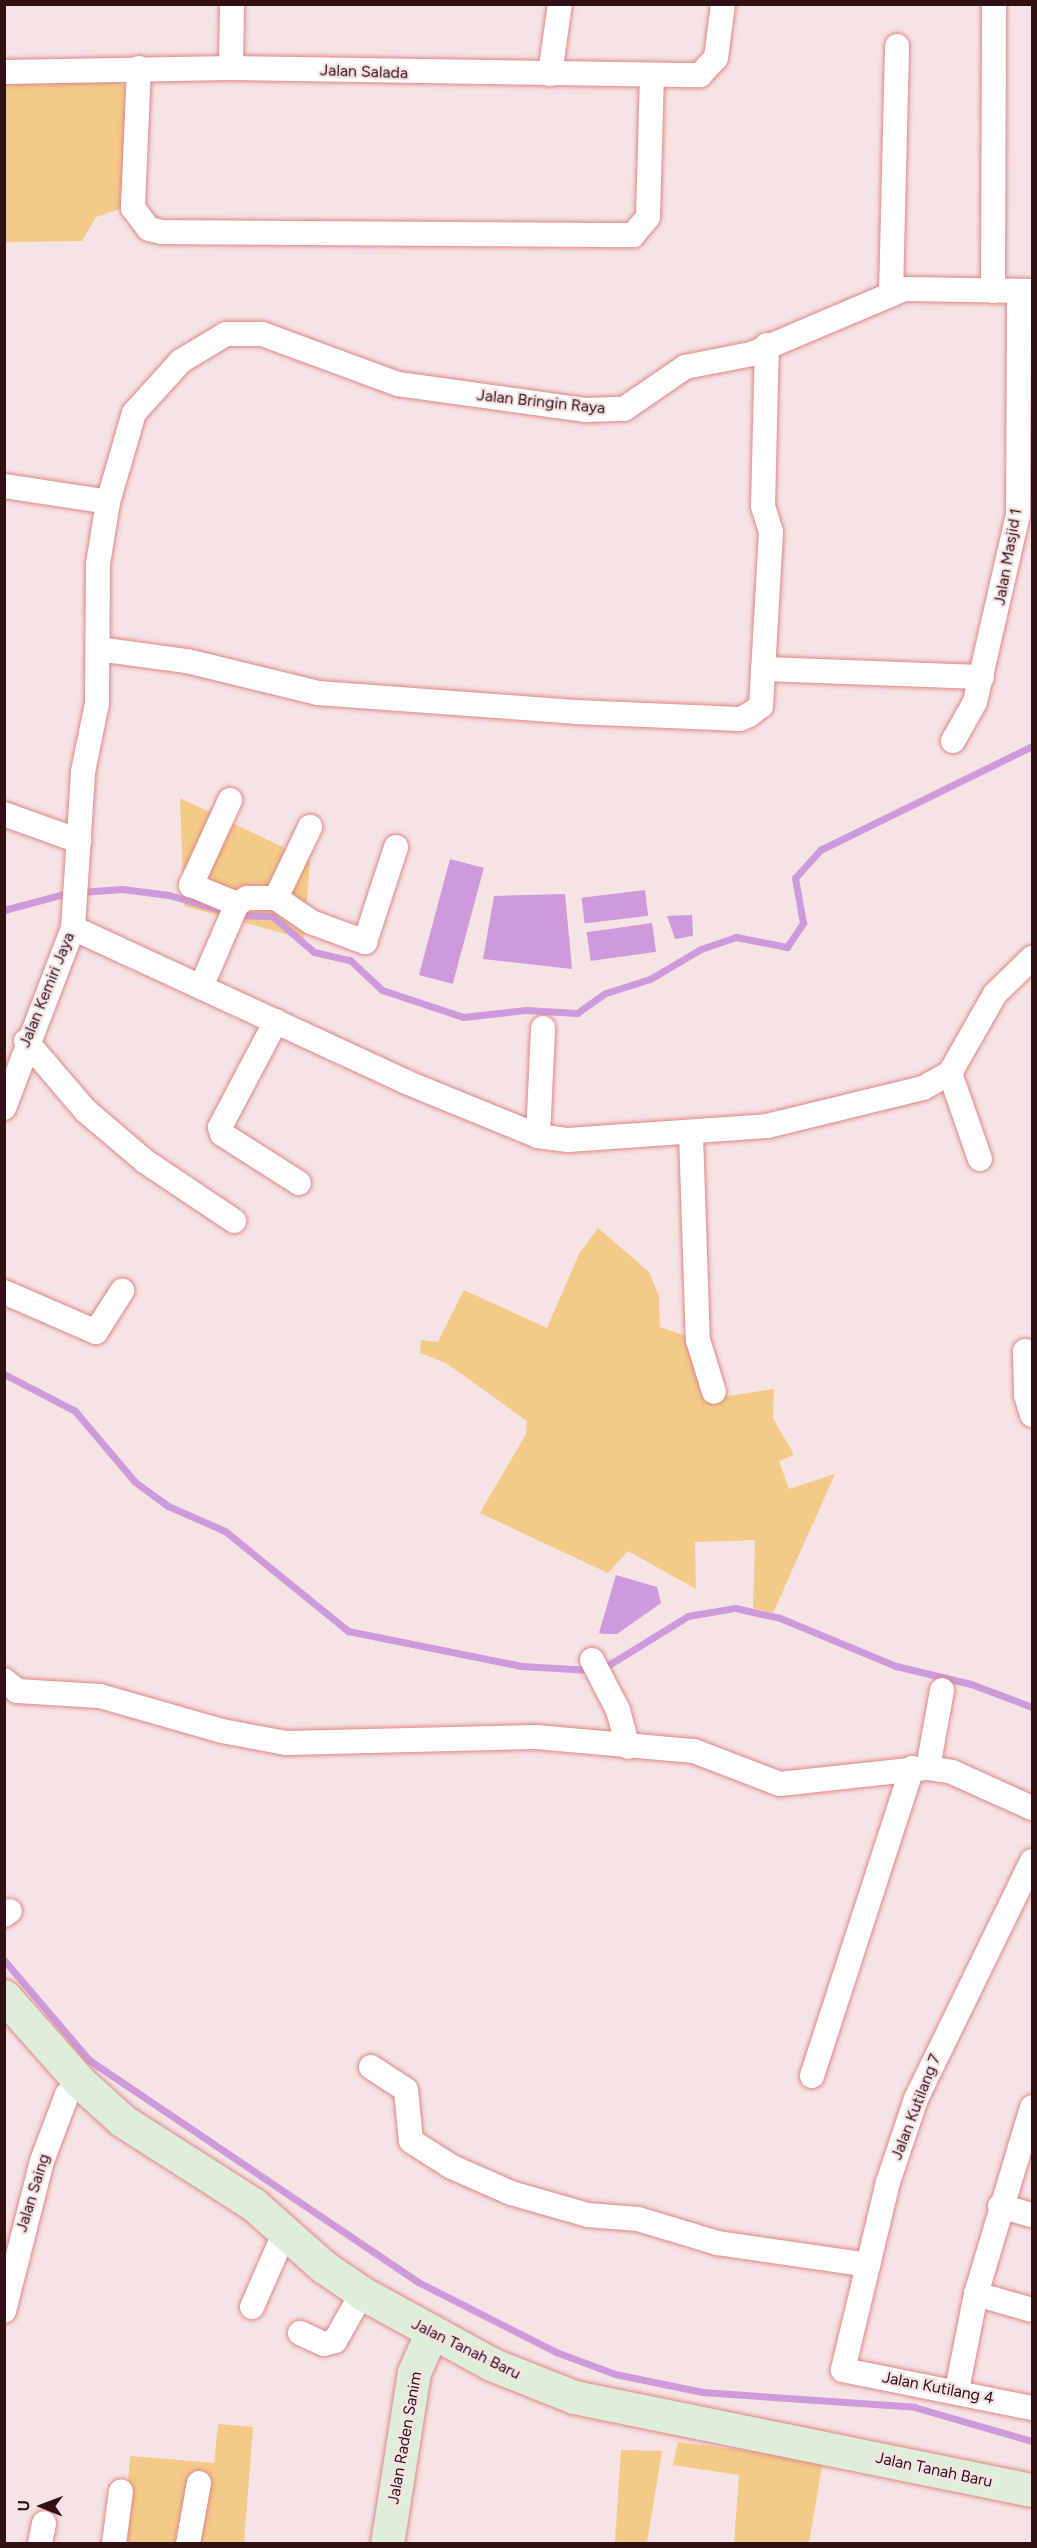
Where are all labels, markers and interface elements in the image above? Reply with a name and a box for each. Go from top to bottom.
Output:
street label: Jalan Salada [320,61,408,83]
street label: Jalan Bringin Raya [476,386,606,418]
street label: Jalan Masjid 1 [990,507,1026,607]
street label: Jalan Kemiri Jaya [15,930,79,1050]
street label: Jalan Kutilang 7 [887,2051,945,2163]
street label: Jalan Saing [12,2151,54,2235]
street label: Jalan Tanah Baru [408,2314,524,2384]
street label: Jalan Kutilang 4 [881,2368,995,2408]
street label: Jalan Raden Sanim [384,2370,426,2506]
street label: Jalan Tanah Baru [874,2448,994,2492]
north arrow [12,2476,72,2536]
text: U [14,2500,33,2511]

